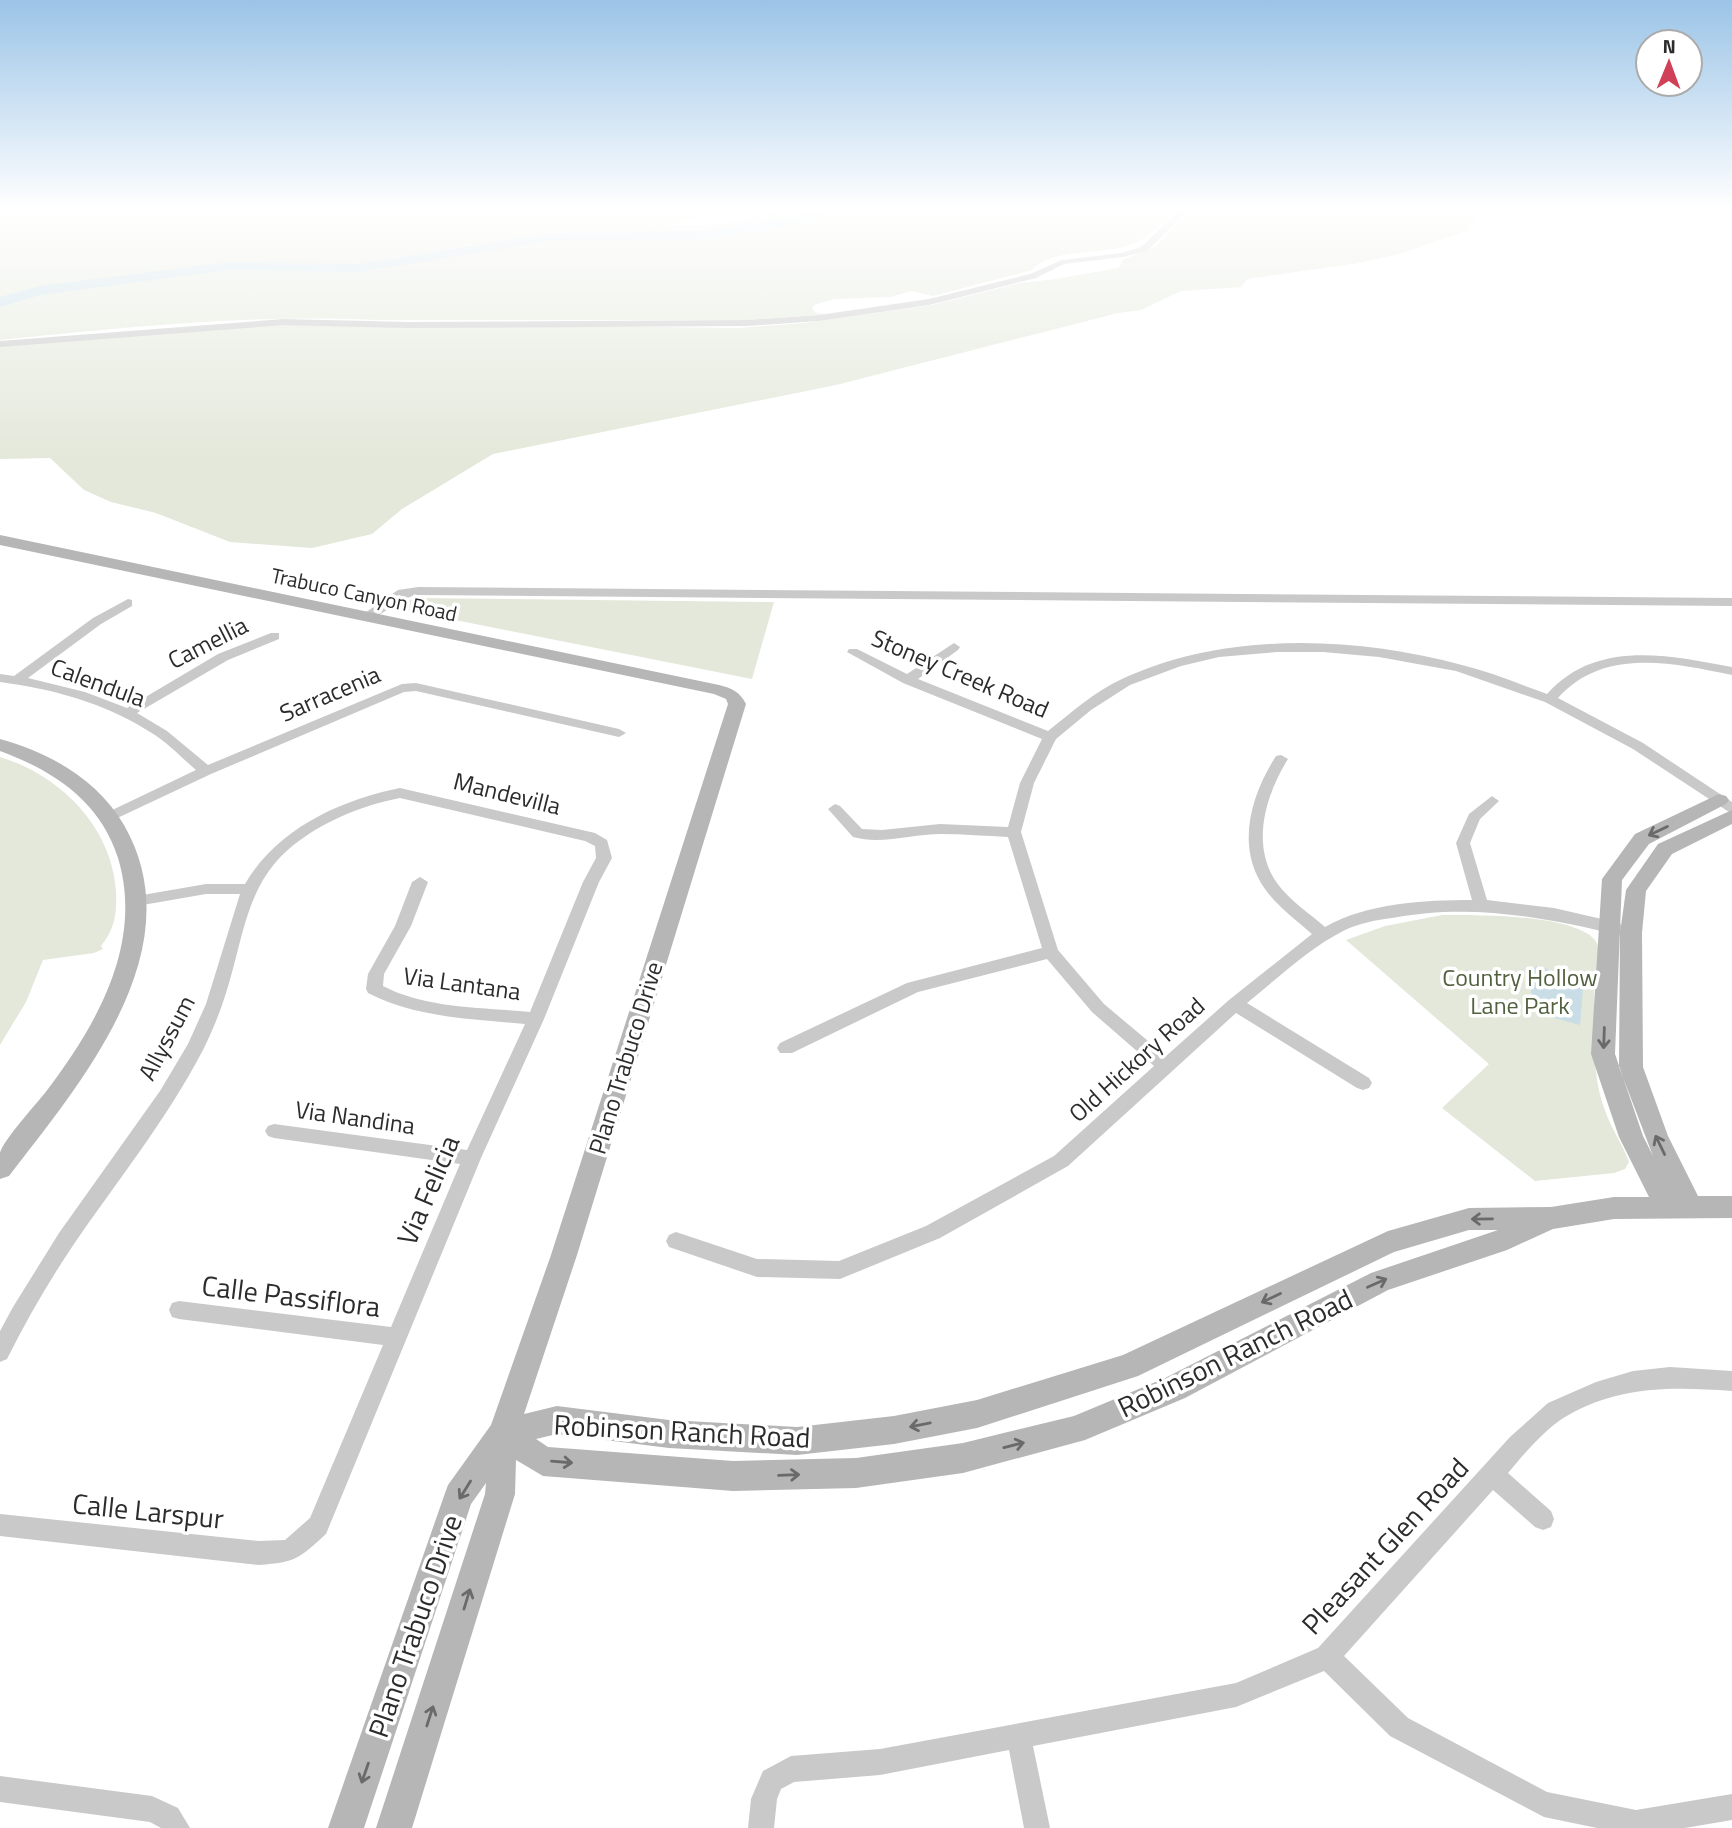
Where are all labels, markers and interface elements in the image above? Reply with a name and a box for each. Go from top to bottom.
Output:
north arrow [1634,28,1704,98]
text: N [1662,31,1676,60]
street label: Trabuco Canyon Road [268,559,460,629]
street label: Camellia [161,607,254,678]
street label: Stoney Creek Road [866,619,1055,727]
street label: Calendula [46,648,151,716]
street label: Sarracenia [274,656,386,730]
street label: Mandevilla [450,762,565,824]
one-way arrow [1648,824,1669,838]
street label: Via Lantana [401,957,523,1009]
street label: Plano Trabuco Drive [579,957,671,1158]
park label: Country Hollow Lane Park [1442,959,1598,1023]
street label: Allyssum [129,988,204,1087]
street label: Old Hickory Road [1060,988,1212,1130]
one-way arrow [1597,1026,1610,1049]
street label: Via Nandina [293,1091,417,1143]
street label: Via Felicia [385,1128,470,1252]
one-way arrow [1653,1135,1666,1156]
one-way arrow [1471,1212,1494,1225]
street label: Calle Passiflora [199,1263,383,1328]
one-way arrow [1366,1276,1387,1289]
street label: Robinson Ranch Road [1110,1277,1360,1428]
one-way arrow [1261,1291,1282,1305]
street label: Robinson Ranch Road [553,1402,811,1459]
one-way arrow [909,1419,932,1432]
one-way arrow [1002,1438,1025,1451]
street label: Pleasant Glen Road [1291,1447,1478,1644]
one-way arrow [551,1456,573,1469]
one-way arrow [778,1468,801,1482]
one-way arrow [457,1479,471,1499]
street label: Calle Larspur [70,1481,226,1540]
street label: Plano Trabuco Drive [356,1509,473,1743]
one-way arrow [462,1588,474,1610]
one-way arrow [424,1706,437,1728]
one-way arrow [358,1762,370,1784]

